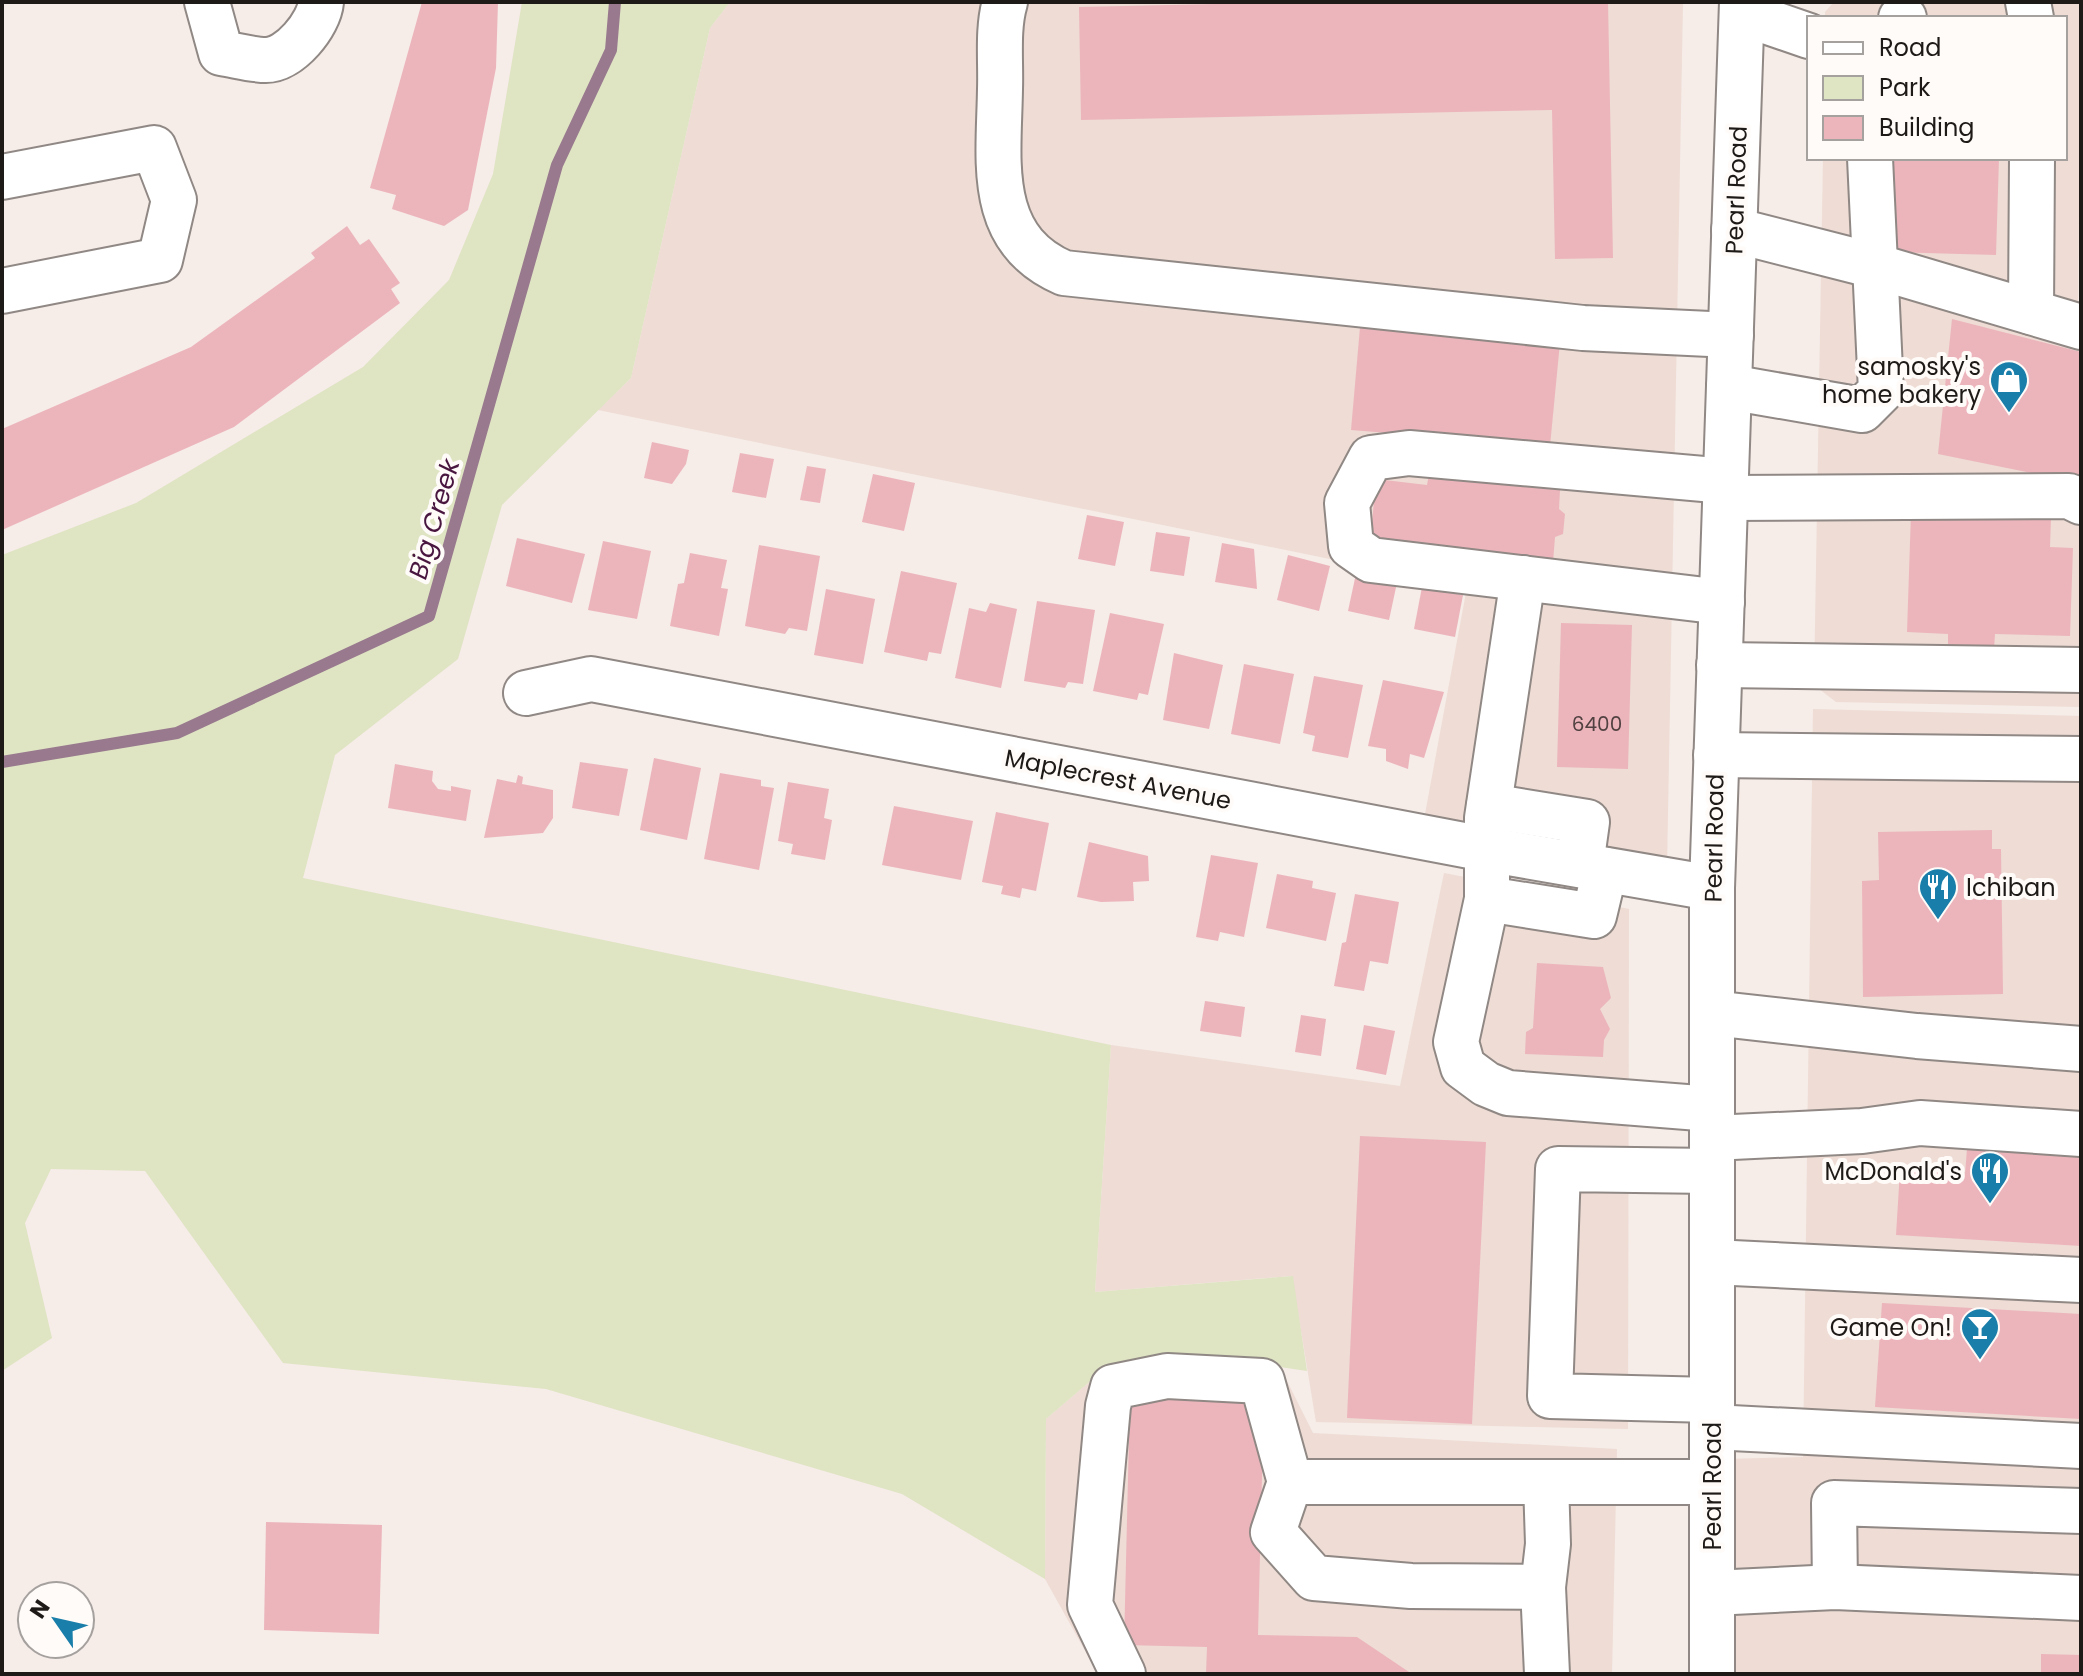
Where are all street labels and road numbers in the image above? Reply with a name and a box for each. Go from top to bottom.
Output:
street label: Pearl Road [1717,125,1755,255]
street label: Maplecrest Avenue [1002,741,1234,817]
street label: Pearl Road [1696,773,1732,903]
street label: Pearl Road [1696,1422,1729,1550]

